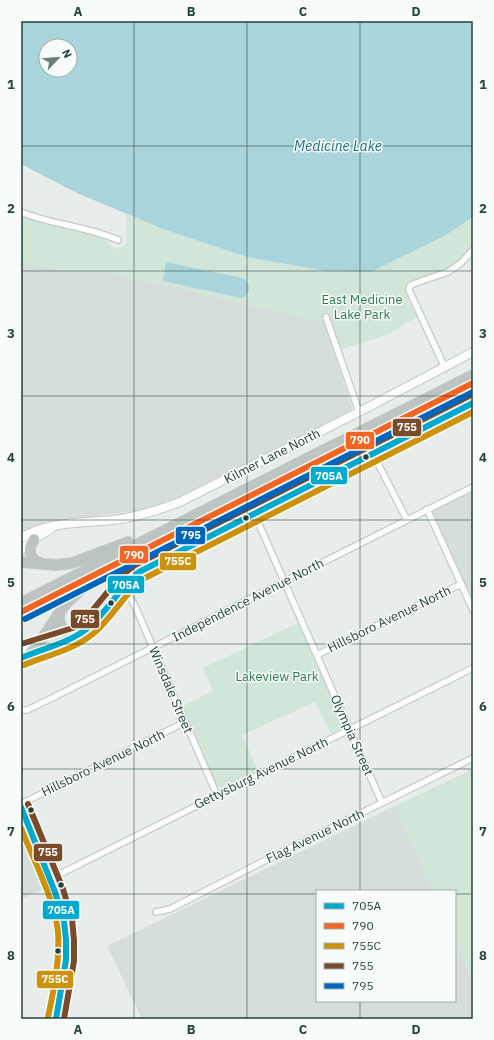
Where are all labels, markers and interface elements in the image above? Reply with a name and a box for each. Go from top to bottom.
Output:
text: A [74,3,83,20]
text: B [187,3,196,20]
text: C [299,3,308,20]
text: D [411,3,421,20]
north arrow [38,38,78,78]
text: N [59,47,75,60]
text: 1 [7,76,15,93]
text: 1 [479,76,487,93]
water label: Medicine Lake [294,137,382,155]
text: 2 [7,200,15,217]
text: 2 [479,200,487,217]
park label: East Medicine Lake Park [321,291,403,323]
text: 3 [7,325,15,342]
text: 3 [479,325,487,342]
line badge: 755 [392,418,422,437]
text: 755 [397,420,417,434]
street label: Kilmer Lane North [221,424,323,488]
line badge: 790 [345,431,375,450]
text: 790 [350,433,370,447]
text: 4 [7,449,15,466]
text: 4 [479,449,487,466]
unlabelled marker [361,452,371,462]
line badge: 705A [310,466,348,485]
text: 705A [315,469,343,483]
unlabelled marker [241,513,251,523]
line badge: 795 [175,526,206,545]
text: 795 [181,528,201,542]
line badge: 790 [119,545,149,564]
text: 790 [124,548,144,562]
line badge: 755C [159,552,197,571]
text: 755C [165,554,191,568]
street label: Independence Avenue North [169,554,327,646]
text: 5 [7,574,15,591]
text: 5 [479,574,487,591]
line badge: 705A [107,575,145,594]
text: 705A [112,578,140,592]
street label: Hillsboro Avenue North [324,582,454,656]
unlabelled marker [106,598,116,608]
line badge: 755 [70,609,100,629]
text: 755 [75,612,95,626]
street label: Winsdale Street [145,644,197,736]
park label: Lakeview Park [235,668,319,685]
street label: Olympia Street [327,692,377,778]
text: 6 [7,698,15,715]
text: 6 [479,698,487,715]
street label: Hillsboro Avenue North [38,726,168,800]
street label: Gettysburg Avenue North [191,733,331,813]
unlabelled marker [26,805,36,815]
street label: Flag Avenue North [263,805,367,867]
text: 7 [7,823,15,840]
text: 7 [479,823,487,840]
line badge: 755 [33,843,63,862]
text: 755 [38,845,58,859]
unlabelled marker [56,880,66,890]
legend [316,890,456,1002]
text: 705A [352,898,382,913]
line badge: 705A [42,900,80,920]
text: 705A [47,903,75,917]
text: 790 [352,918,374,933]
text: 755C [352,938,382,953]
unlabelled marker [53,946,63,956]
text: 8 [7,947,15,964]
text: 8 [479,947,487,964]
text: 755 [352,958,374,973]
line badge: 755C [36,970,74,989]
text: 755C [42,972,68,986]
text: 795 [352,978,374,993]
text: A [74,1021,83,1038]
text: B [187,1021,196,1038]
text: C [299,1021,308,1038]
text: D [411,1021,421,1038]

